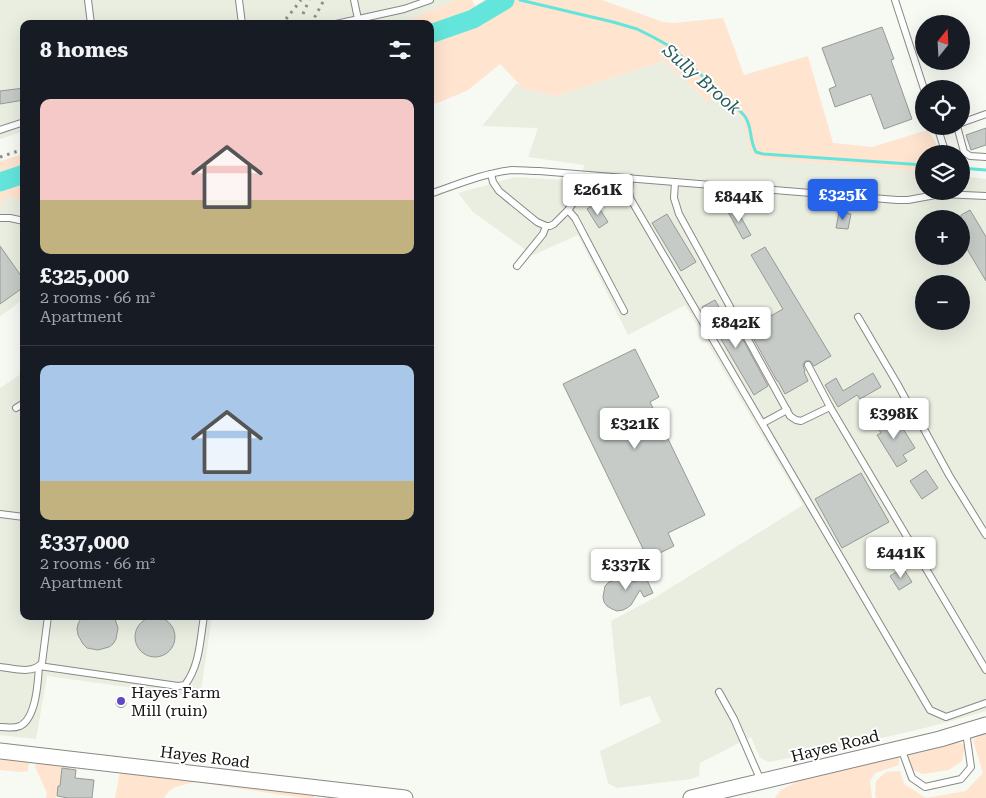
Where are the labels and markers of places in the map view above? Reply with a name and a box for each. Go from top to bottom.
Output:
pin: £261K [563,174,633,216]
pin: £325K [808,178,878,221]
pin: £844K [704,180,774,223]
pin: £842K [701,306,771,349]
pin: £398K [859,398,929,440]
pin: £321K [600,408,670,450]
pin: £441K [866,536,936,579]
pin: £337K [591,548,661,591]
place label: Hayes Farm Mill (ruin) [131,683,221,720]
marker: Hayes Farm Mill (ruin) [115,695,127,707]

